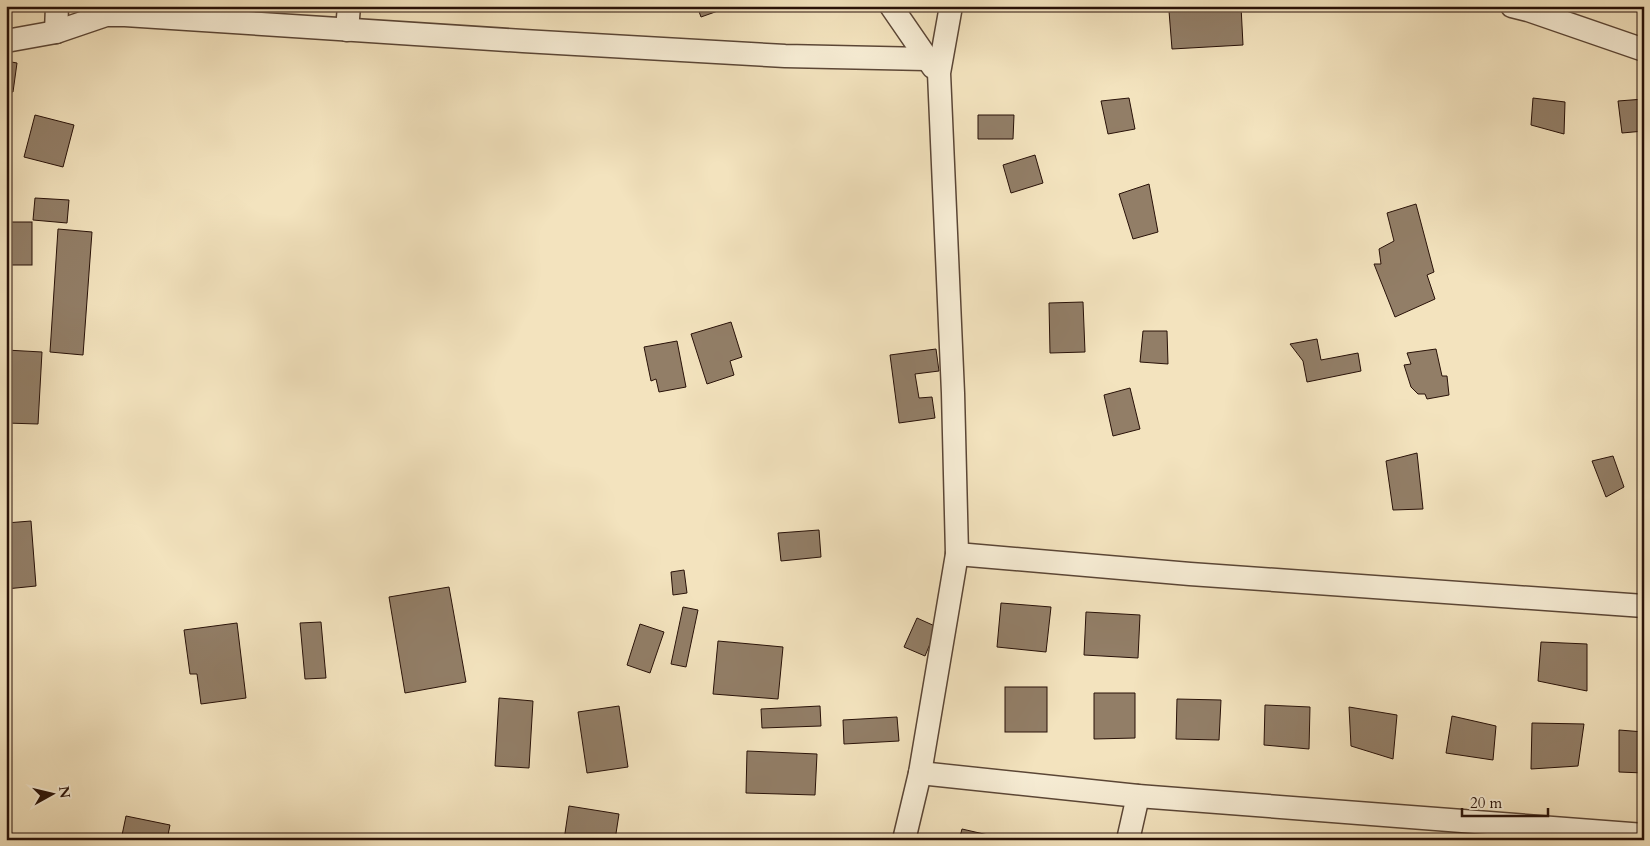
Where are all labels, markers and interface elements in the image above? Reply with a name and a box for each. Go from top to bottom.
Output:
north arrow [28,768,78,818]
text: N [54,785,75,800]
scale bar [1462,786,1549,818]
text: 20 m [1470,793,1502,813]

